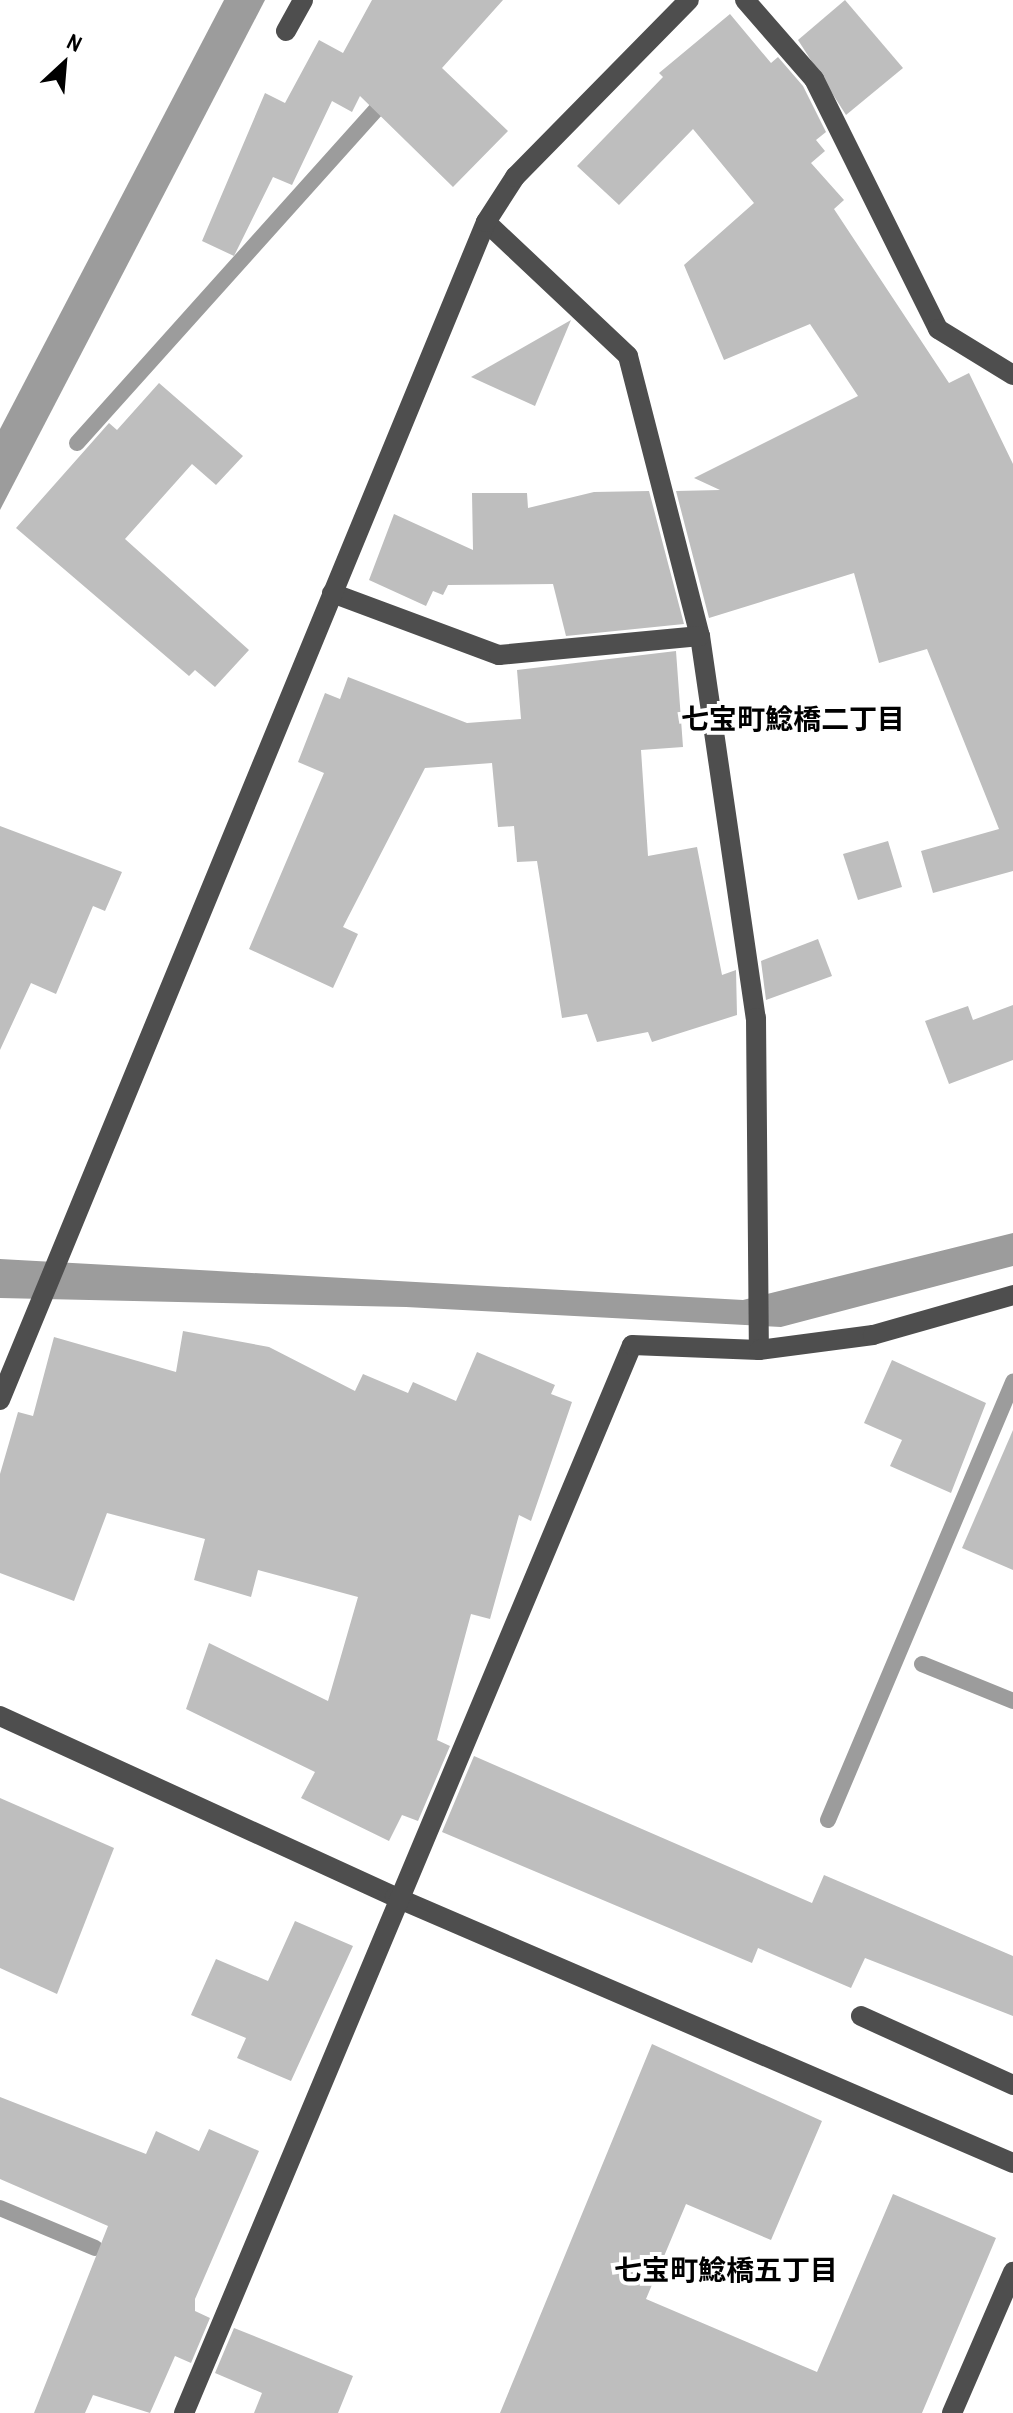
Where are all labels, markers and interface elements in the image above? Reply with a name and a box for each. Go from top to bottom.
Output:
north arrow [24,24,104,104]
text: N [62,26,87,59]
district label: 七宝町鯰橋二丁目 [681,702,905,736]
district label: 七宝町鯰橋五丁目 [614,2253,838,2287]

